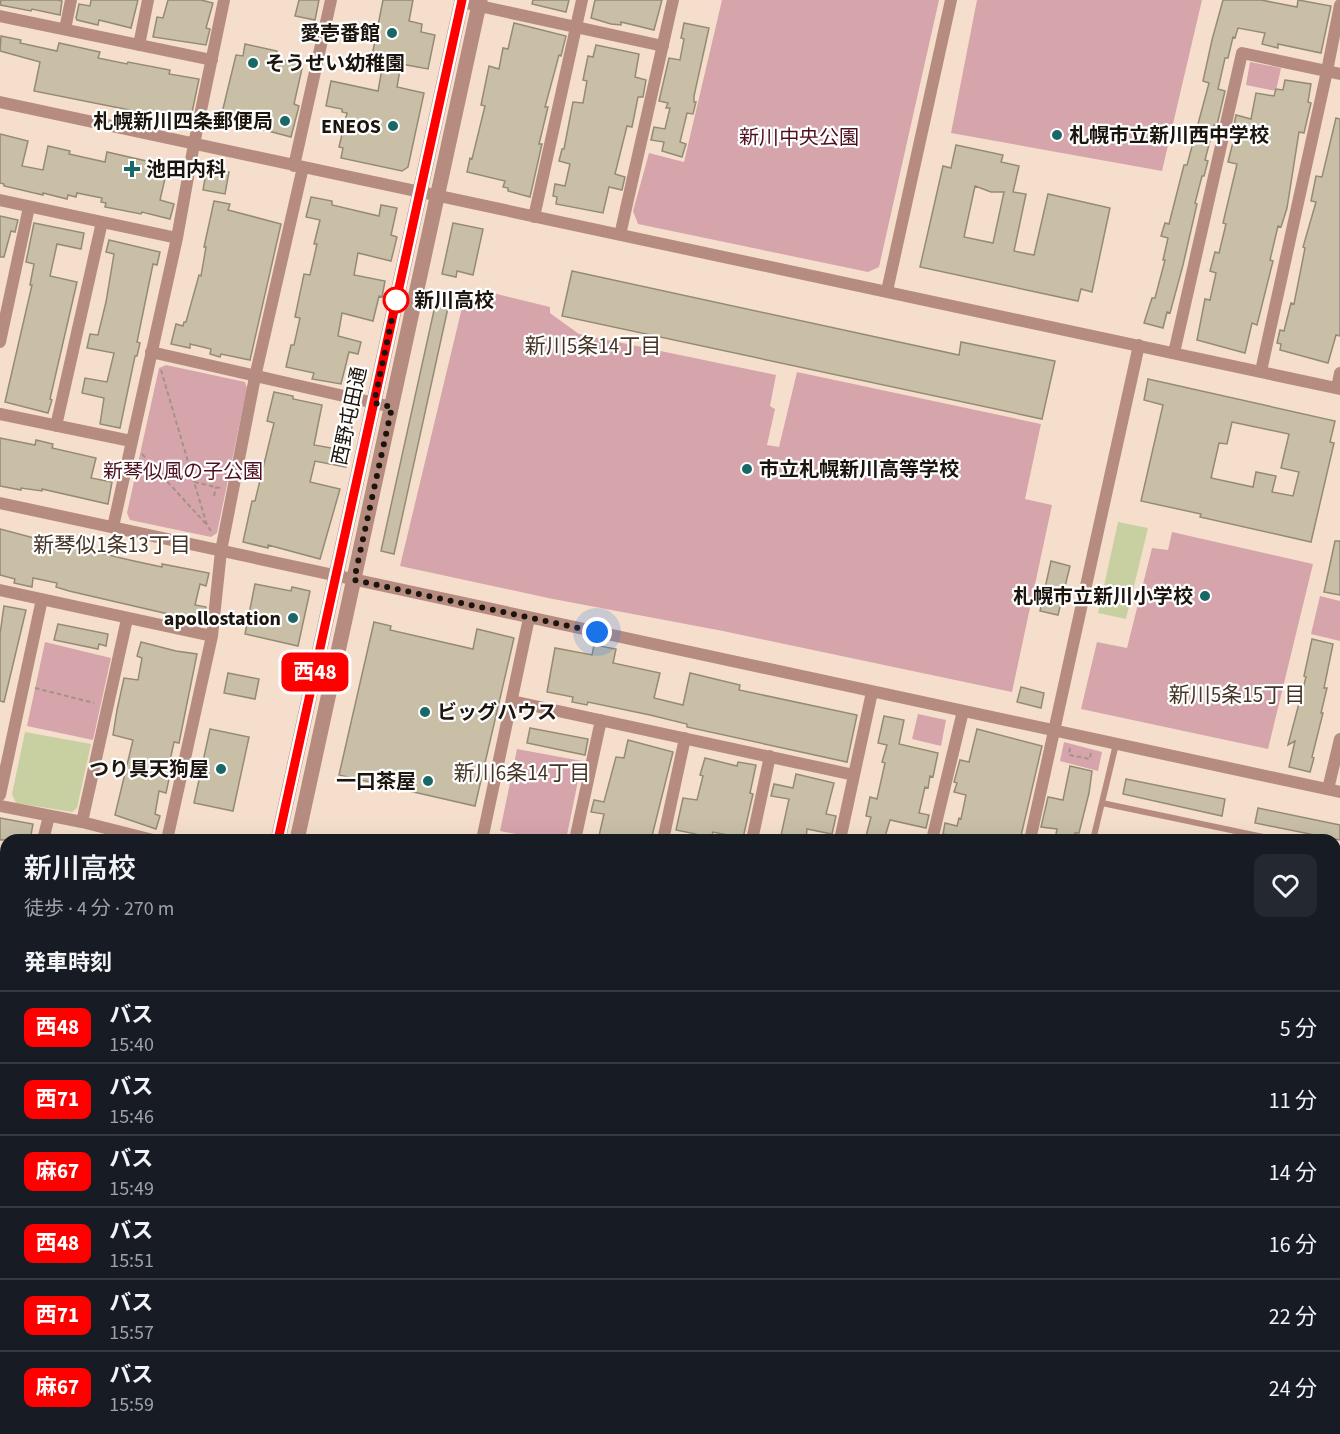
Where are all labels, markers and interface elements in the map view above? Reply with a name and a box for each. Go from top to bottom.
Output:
place label: 愛壱番館 [300,20,380,48]
marker: 愛壱番館 [385,26,399,40]
place label: そうせい幼稚園 [265,50,405,78]
marker: そうせい幼稚園 [246,56,260,70]
place label: 札幌新川四条郵便局 [93,108,273,136]
place label: ENEOS [321,113,381,141]
marker: 札幌新川四条郵便局 [278,114,292,128]
marker: ENEOS [386,119,400,133]
place label: 札幌市立新川西中学校 [1069,122,1269,150]
park label: 新川中央公園 [739,124,859,152]
marker: 札幌市立新川西中学校 [1050,128,1064,142]
place label: 池田内科 [146,156,226,184]
marker: 池田内科 [123,160,141,178]
marker: 新川高校 [383,287,409,313]
place label: 新川高校 [414,287,494,315]
district label: 新川5条14丁目 [525,331,661,361]
street label: 西野屯田通 [326,364,374,468]
place label: 市立札幌新川高等学校 [759,456,959,484]
park label: 新琴似風の子公園 [103,458,263,486]
marker: 市立札幌新川高等学校 [740,462,754,476]
district label: 新琴似1条13丁目 [33,530,191,560]
place label: 札幌市立新川小学校 [1013,583,1193,611]
marker: 札幌市立新川小学校 [1198,589,1212,603]
place label: apollostation [164,605,281,633]
marker: apollostation [286,611,300,625]
your location [582,617,612,647]
line badge: 西48 [280,652,350,692]
text: 西48 [293,657,337,687]
district label: 新川5条15丁目 [1169,680,1305,710]
place label: ビッグハウス [437,699,557,727]
marker: ビッグハウス [418,705,432,719]
place label: つり具天狗屋 [89,756,209,784]
district label: 新川6条14丁目 [454,758,590,788]
marker: つり具天狗屋 [214,762,228,776]
place label: 一口茶屋 [336,768,416,796]
marker: 一口茶屋 [421,774,435,788]
text: 新川高校 [24,849,136,889]
button: heart [1254,854,1317,917]
text: 徒歩 · 4 分 · 270 m [24,895,174,923]
text: 発車時刻 [24,947,112,979]
text: バス [109,999,153,1031]
text: 西48 [36,1012,79,1042]
text: 5 分 [1280,1013,1317,1045]
text: 15:40 [109,1031,154,1059]
text: バス [109,1071,153,1103]
text: 西71 [36,1084,79,1114]
text: 11 分 [1269,1085,1317,1117]
text: 15:46 [109,1103,154,1131]
text: バス [109,1143,153,1175]
text: 麻67 [36,1156,79,1186]
text: 14 分 [1269,1157,1317,1189]
text: 15:49 [109,1175,154,1203]
text: バス [109,1215,153,1247]
text: 西48 [36,1228,79,1258]
text: 16 分 [1269,1229,1317,1261]
text: 15:51 [109,1247,154,1275]
text: バス [109,1287,153,1319]
text: 西71 [36,1300,79,1330]
text: 22 分 [1269,1301,1317,1333]
text: 15:57 [109,1319,154,1347]
text: バス [109,1359,153,1391]
text: 麻67 [36,1372,79,1402]
text: 24 分 [1269,1373,1317,1405]
text: 15:59 [109,1391,154,1419]

